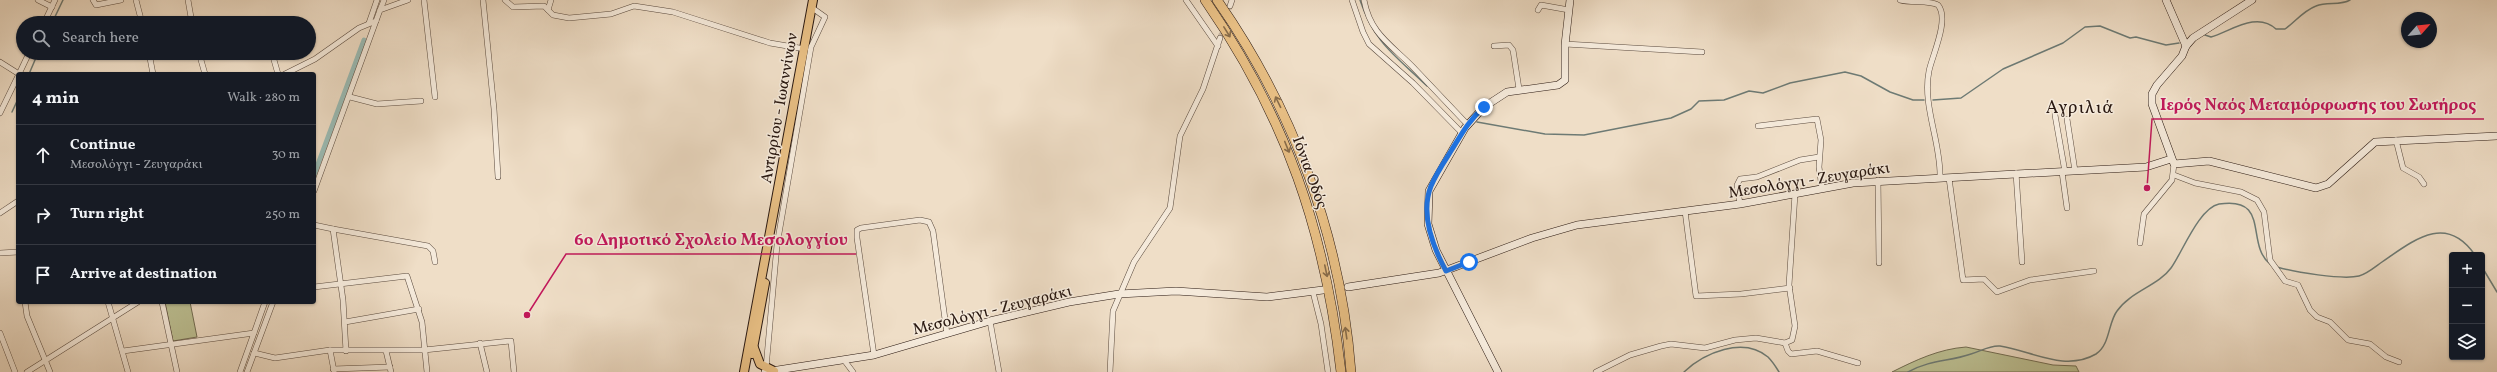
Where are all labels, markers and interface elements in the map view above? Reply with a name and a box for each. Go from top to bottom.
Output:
north arrow [2401,12,2437,48]
search box [16,16,316,60]
one-way arrow [1223,26,1231,37]
icon: search [30,27,52,49]
text: Search here [62,28,139,49]
street label: Αντιρρίου - Ιωαννίνων [756,31,804,185]
text: 4 min [32,87,79,110]
text: Walk · 280 m [227,89,300,107]
callout: Ιερός Ναός Μεταμόρφωσης του Σωτήρος [2152,90,2484,119]
text: Ιερός Ναός Μεταμόρφωσης του Σωτήρος [2160,94,2476,117]
district label: Αγριλιά [2046,96,2114,121]
one-way arrow [1273,97,1281,109]
route end [1475,98,1493,116]
street label: Ιόνια Οδός [1286,133,1332,212]
text: Continue [70,135,135,156]
one-way arrow [1284,141,1291,153]
icon: ahead [32,144,54,166]
text: 30 m [272,146,300,164]
text: Μεσολόγγι - Ζευγαράκι [70,156,203,174]
street label: Μεσολόγγι - Ζευγαράκι [1727,157,1892,205]
icon: right [32,204,54,226]
text: Turn right [70,204,144,225]
text: 250 m [265,206,300,224]
callout: 6ο Δημοτικό Σχολείο Μεσολογγίου [566,225,856,254]
text: 6ο Δημοτικό Σχολείο Μεσολογγίου [574,229,848,252]
map controls [2449,252,2485,360]
button: + [2449,252,2485,288]
route start [1460,253,1478,271]
icon: arrive [32,264,54,286]
text: Arrive at destination [70,264,217,285]
one-way arrow [1322,264,1330,277]
street label: Μεσολόγγι - Ζευγαράκι [911,280,1074,341]
button: − [2449,288,2485,324]
button: layers [2449,324,2485,360]
one-way arrow [1342,327,1350,340]

